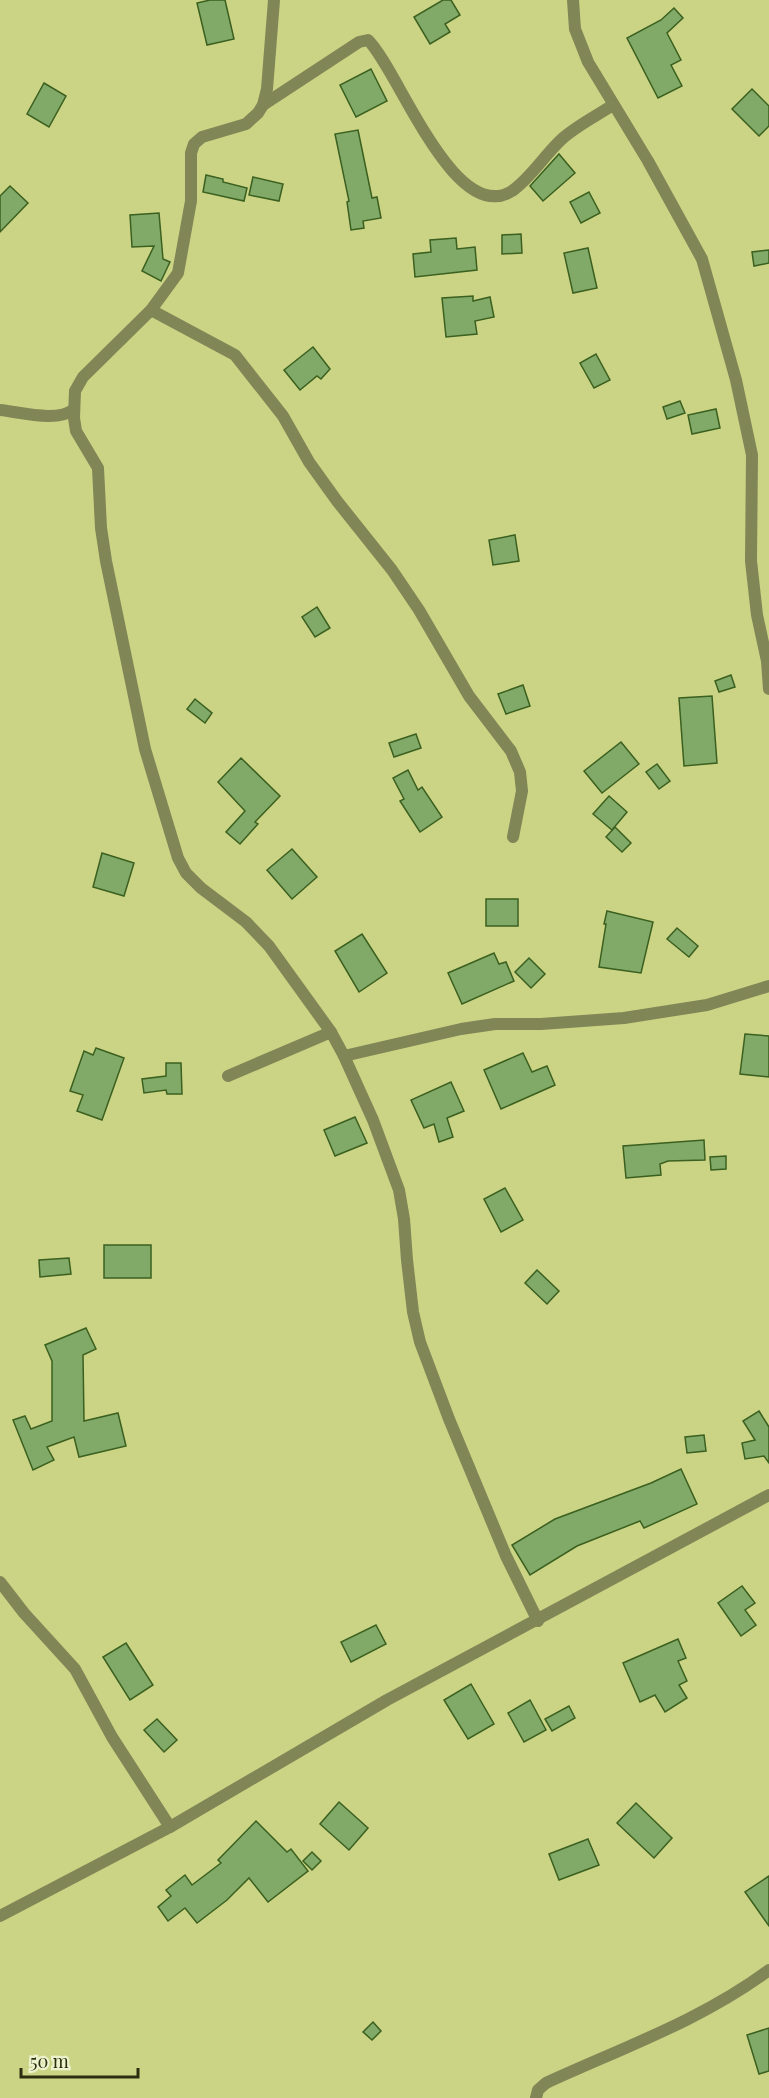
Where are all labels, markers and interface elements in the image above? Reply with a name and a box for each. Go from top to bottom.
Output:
scale bar [21,2041,138,2079]
text: 50 m [30,2049,69,2073]

